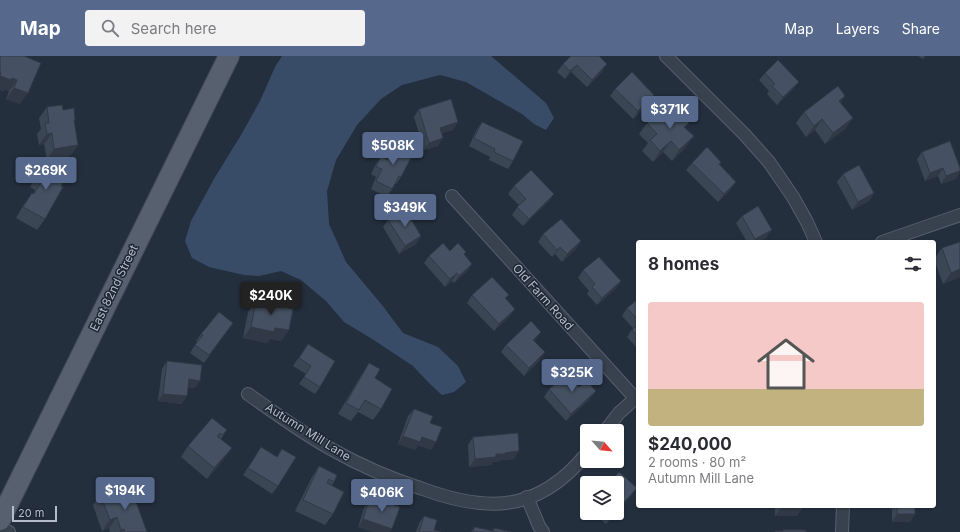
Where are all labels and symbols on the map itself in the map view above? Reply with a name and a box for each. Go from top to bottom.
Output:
pin: $371K [642,96,698,130]
pin: $508K [365,132,421,166]
pin: $269K [18,157,74,191]
pin: $349K [377,194,433,228]
street label: East 82nd Street [86,242,141,333]
street label: Old Farm Road [510,260,577,333]
pin: $240K [243,282,299,316]
pin: $325K [544,359,600,393]
street label: Autumn Mill Lane [263,399,354,464]
north arrow [580,424,624,468]
pin: $194K [97,477,153,511]
pin: $406K [354,479,410,513]
scale bar [12,504,57,523]

